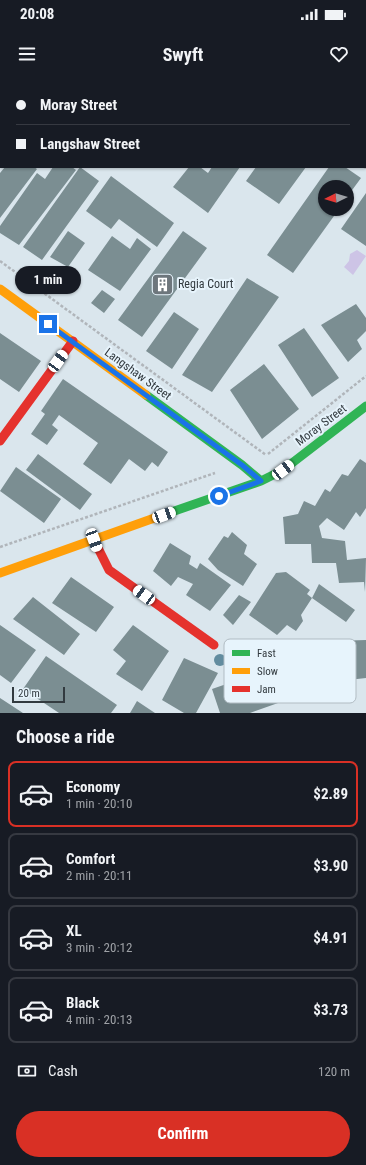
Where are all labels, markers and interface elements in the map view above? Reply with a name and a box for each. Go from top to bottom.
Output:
text: 20:08 [20,5,54,23]
icon: menu [16,43,38,65]
icon: heart [328,43,350,65]
text: Swyft [163,44,203,65]
text: Moray Street [40,96,117,114]
text: Langshaw Street [40,135,140,153]
north arrow [318,180,354,216]
map controls [318,180,354,216]
callout: 1 min [15,266,81,294]
building icon: Regia Court [149,271,175,297]
text: 1 min [34,272,62,287]
place label: Regia Court [178,277,234,291]
route end [39,315,57,333]
street label: Langshaw Street [102,345,174,403]
car [46,348,70,374]
street label: Moray Street [293,401,350,449]
car [270,458,296,482]
route start [210,487,228,505]
car [151,505,177,525]
car [84,527,104,553]
car [131,583,157,607]
legend [224,639,356,703]
text: Fast [257,647,276,660]
text: Slow [257,665,278,678]
text: Jam [257,683,276,696]
scale bar [12,685,65,704]
text: 20 m [18,687,40,700]
text: Choose a ride [16,726,115,747]
icon: car [18,776,54,812]
text: Economy [66,778,120,796]
text: $2.89 [313,785,348,803]
text: 1 min · 20:10 [66,796,132,811]
icon: car [18,848,54,884]
text: Comfort [66,850,115,868]
text: $3.90 [313,857,348,875]
text: 2 min · 20:11 [66,868,132,883]
icon: car [18,920,54,956]
text: XL [66,922,82,940]
text: $4.91 [313,929,348,947]
text: 3 min · 20:12 [66,940,132,955]
icon: car [18,992,54,1028]
text: Black [66,994,99,1012]
text: $3.73 [313,1001,348,1019]
text: 4 min · 20:13 [66,1012,132,1027]
icon: cash [16,1060,38,1082]
text: Cash [48,1062,78,1080]
text: 120 m [318,1064,350,1079]
button: Confirm [16,1111,350,1157]

